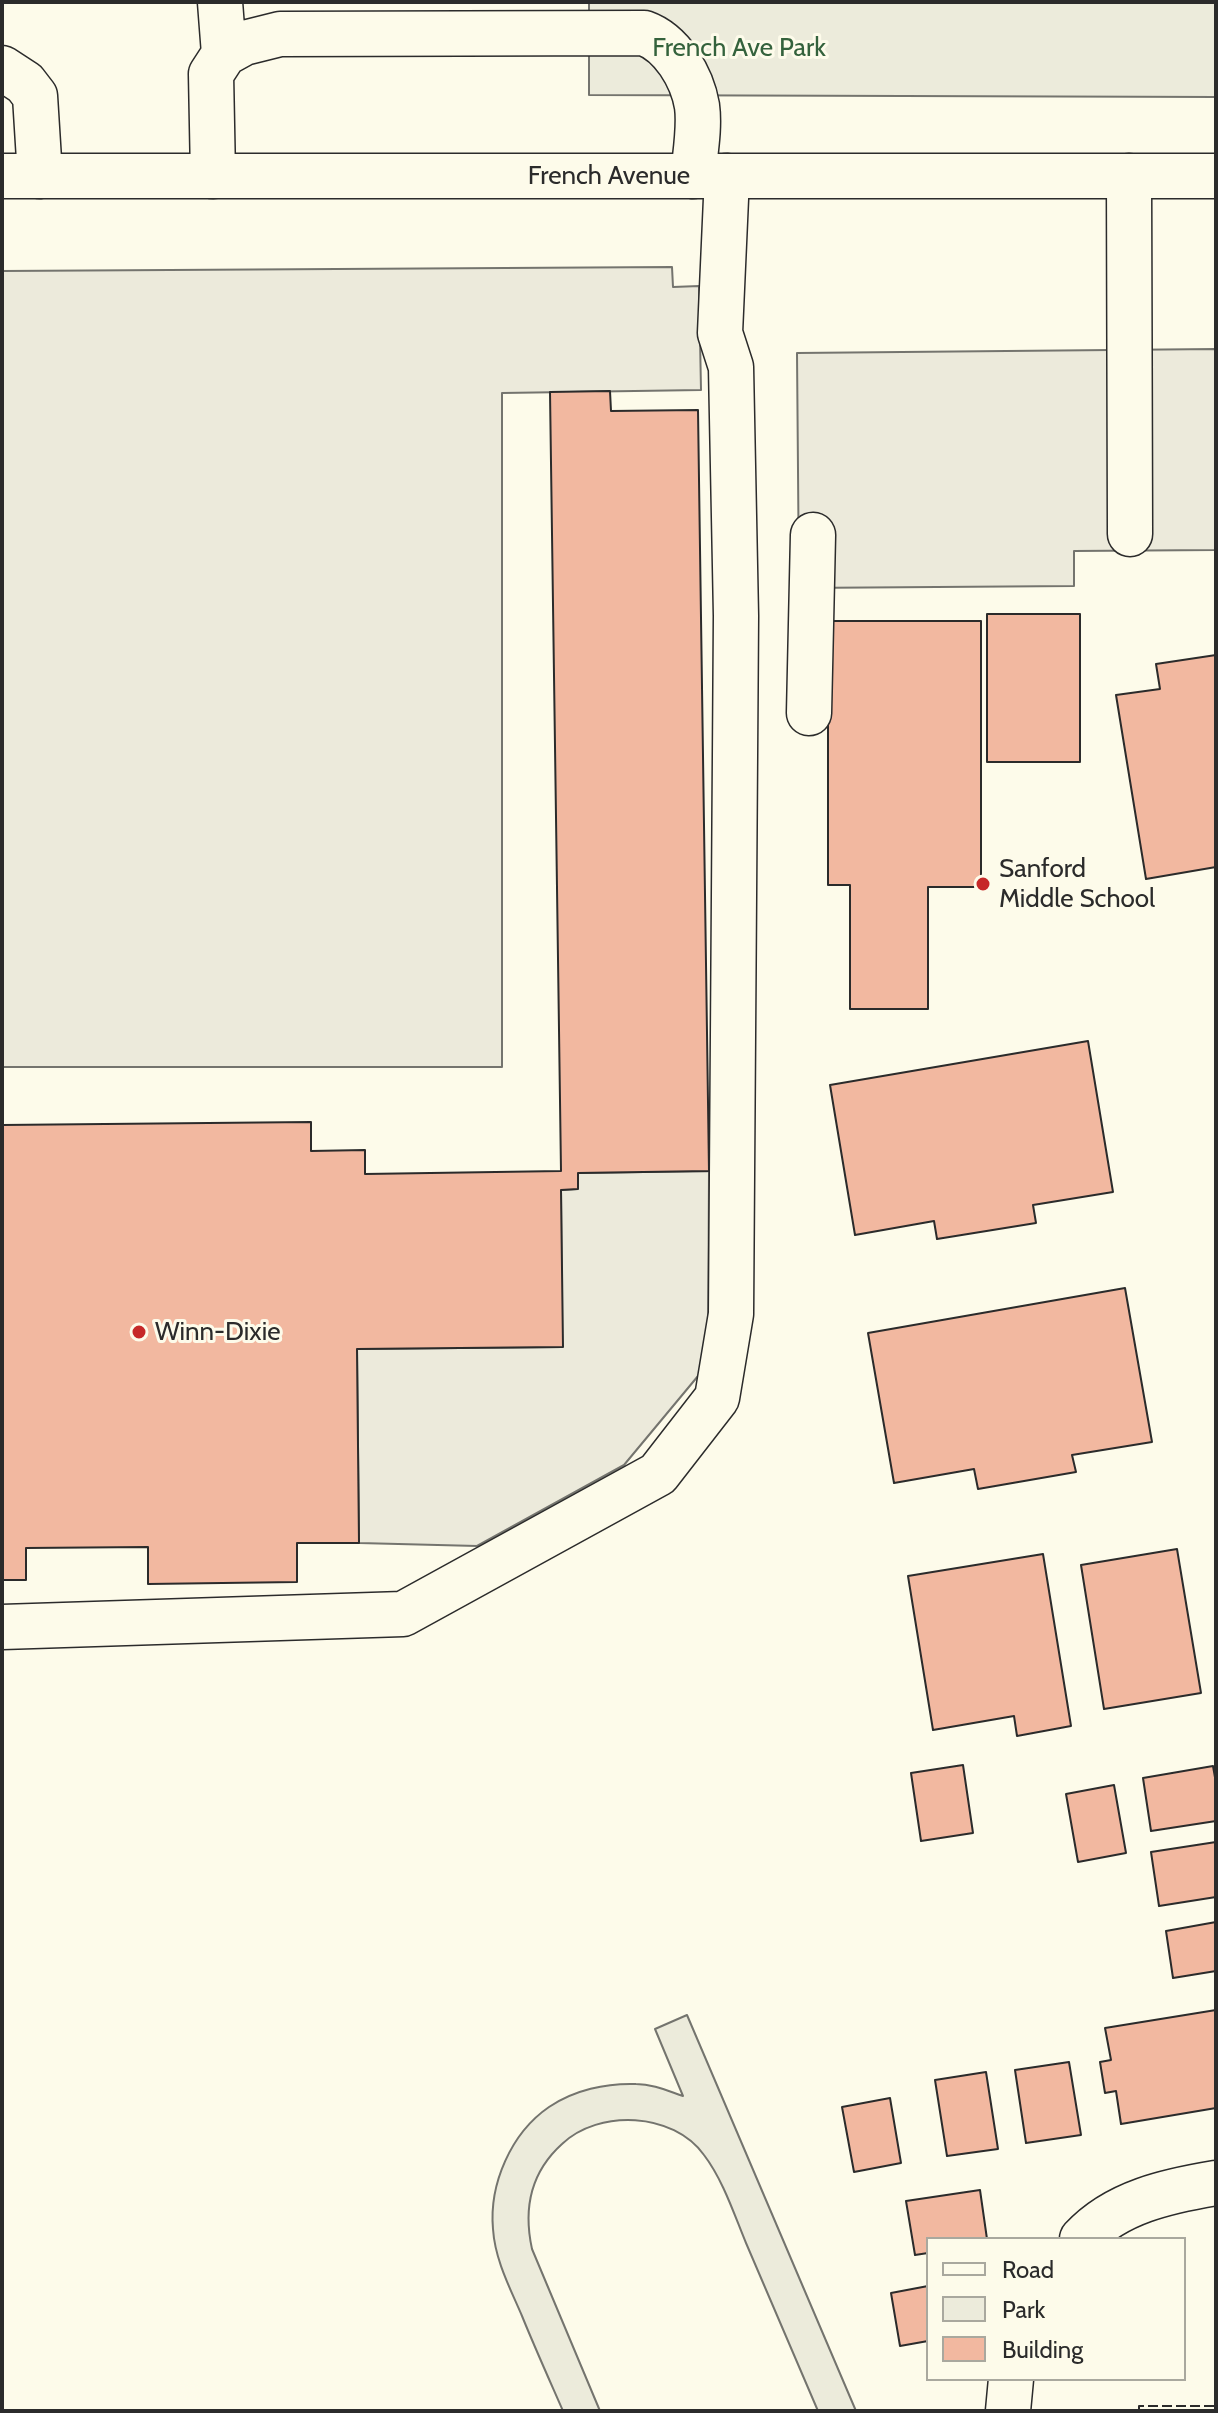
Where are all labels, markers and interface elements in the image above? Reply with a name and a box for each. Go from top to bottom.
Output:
park label: French Ave Park [652,32,826,64]
street label: French Avenue [528,160,690,192]
place label: Sanford Middle School [999,853,1155,914]
marker: Sanford Middle School [974,875,992,893]
place label: Winn-Dixie [155,1316,280,1348]
marker: Winn-Dixie [130,1323,148,1341]
legend [926,2237,1186,2381]
text: Road [1002,2255,1054,2284]
text: Park [1002,2295,1045,2324]
text: Building [1002,2335,1083,2364]

